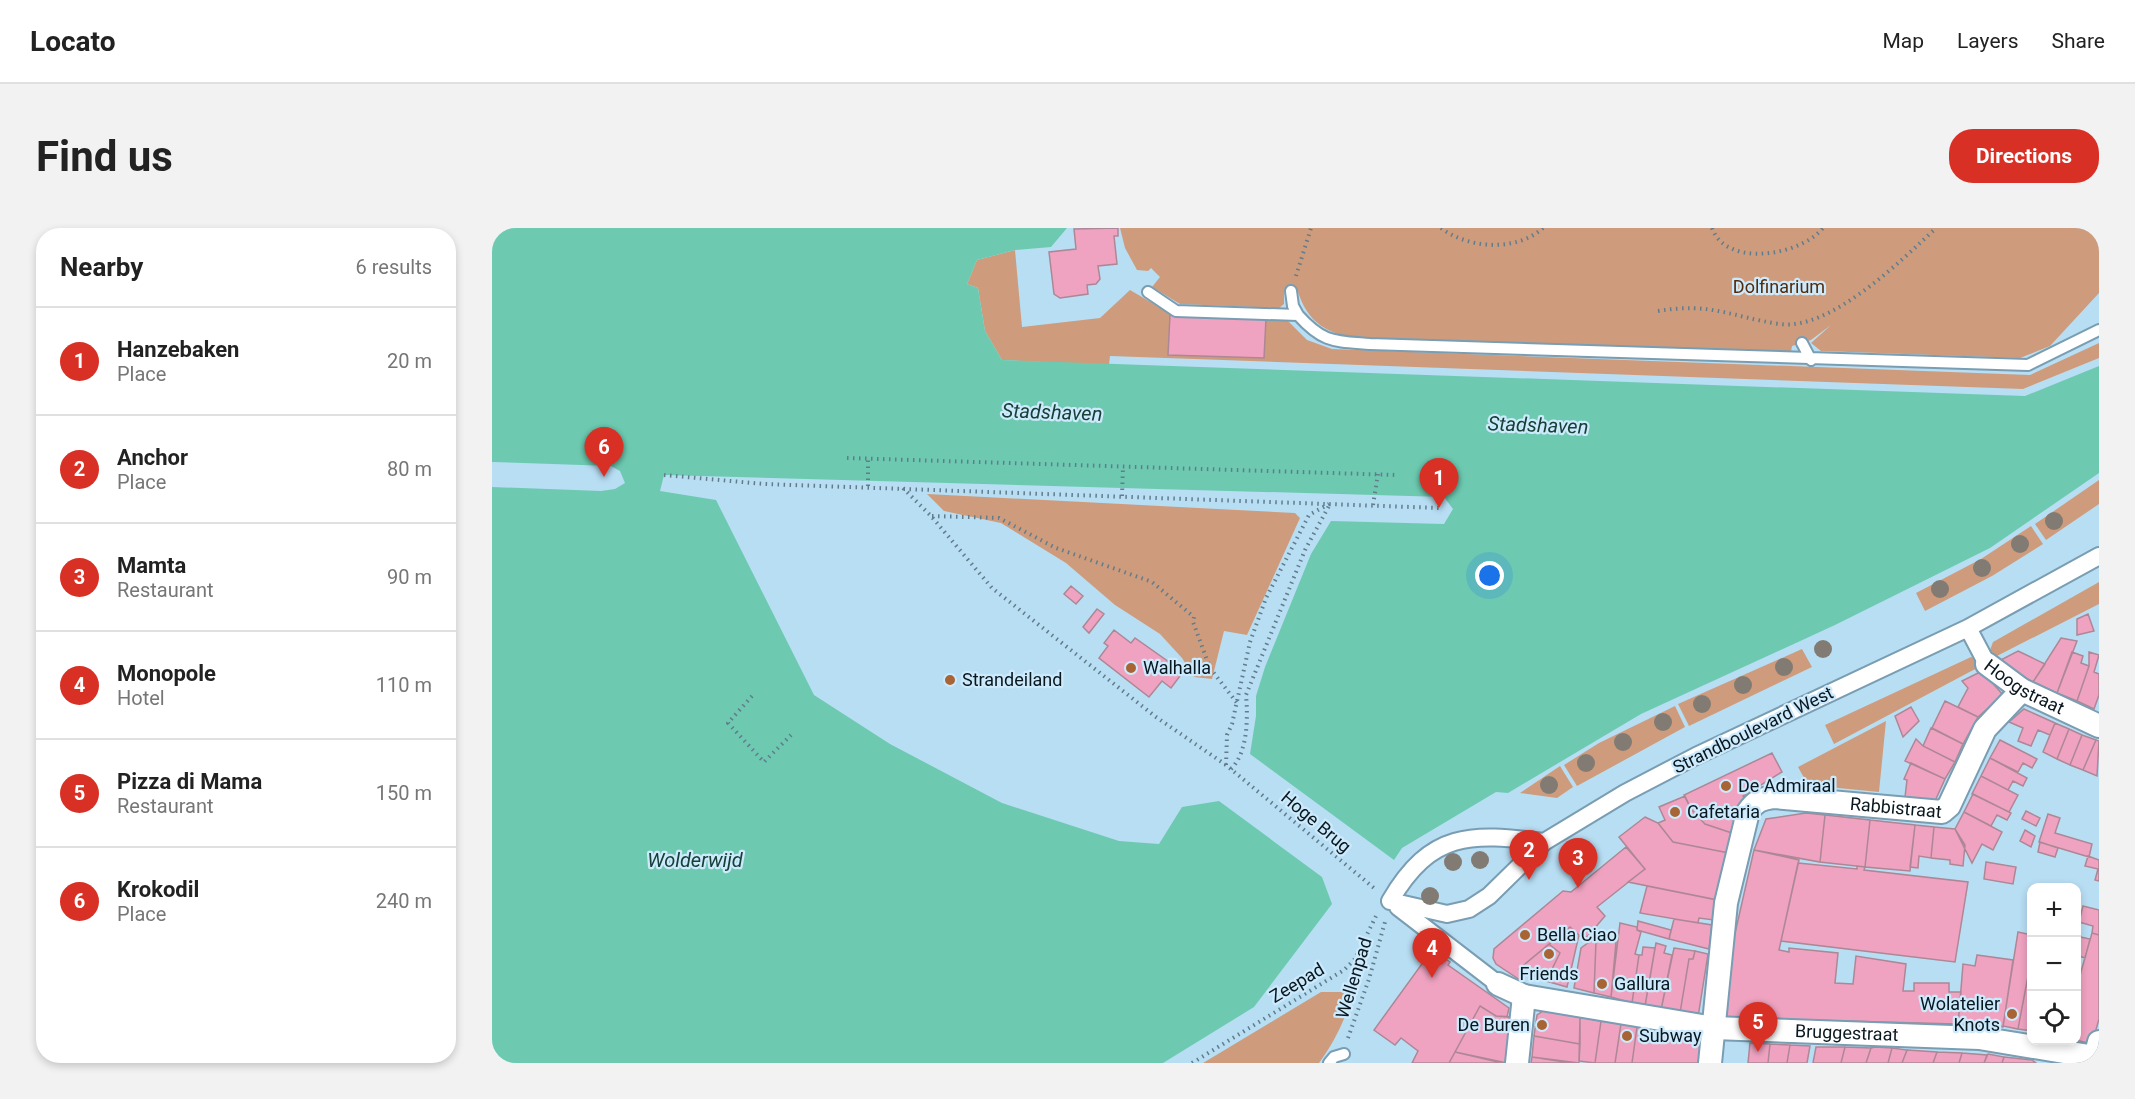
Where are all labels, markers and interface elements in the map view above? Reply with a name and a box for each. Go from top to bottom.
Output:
text: Locato [30,25,115,58]
text: Map [1882,29,1924,53]
text: Layers [1957,29,2018,53]
text: Share [2051,29,2105,53]
button: Directions [1949,129,2099,183]
text: Find us [36,132,173,181]
text: Nearby [60,252,143,282]
text: 6 results [356,255,432,279]
park label: Dolfinarium [1733,276,1825,297]
text: Hanzebaken [117,337,239,362]
text: 1 [74,349,85,373]
text: 20 m [387,349,432,373]
text: Place [117,362,166,386]
water label: Stadshaven [1001,398,1103,426]
water label: Stadshaven [1487,411,1589,439]
pin: 6 [584,428,624,477]
text: Anchor [117,445,188,470]
text: 2 [74,457,85,481]
text: 80 m [387,457,432,481]
pin: 1 [1420,458,1458,508]
text: Place [117,470,166,494]
text: Mamta [117,553,186,578]
your location [1475,561,1504,590]
text: 3 [74,565,85,589]
text: 90 m [387,565,432,589]
text: Restaurant [117,578,214,602]
street label: Hoogstraat [1980,655,2068,718]
place label: Walhalla [1143,657,1211,678]
text: Monopole [117,661,216,686]
marker: Walhalla [1124,661,1138,675]
place label: Strandeiland [962,669,1062,690]
text: 4 [74,673,85,697]
text: 110 m [376,673,432,697]
marker: Strandeiland [943,673,957,687]
street label: Strandboulevard West [1669,682,1836,777]
text: Hotel [117,686,165,710]
text: Pizza di Mama [117,769,262,794]
place label: De Admiraal [1738,775,1836,796]
marker: De Admiraal [1719,779,1733,793]
text: 5 [74,781,85,805]
text: 150 m [376,781,432,805]
street label: Hoge Brug [1277,786,1355,857]
street label: Rabbistraat [1849,793,1943,822]
text: Restaurant [117,794,214,818]
place label: Cafetaria [1687,801,1760,822]
marker: Cafetaria [1668,805,1682,819]
pin: 2 [1510,830,1548,880]
pin: 3 [1558,838,1598,888]
water label: Wolderwijd [647,848,744,872]
text: Krokodil [117,877,199,902]
map controls [2027,883,2081,1045]
button: + [2027,883,2081,937]
text: 6 [74,889,85,913]
text: 240 m [376,889,432,913]
text: Place [117,902,166,926]
place label: Bella Ciao [1537,924,1617,945]
pin: 4 [1412,928,1452,978]
marker: Bella Ciao [1518,928,1532,942]
street label: Wellenpad [1331,935,1376,1021]
button: − [2027,937,2081,991]
marker: Friends [1542,947,1556,961]
street label: Zeepad [1266,958,1328,1007]
place label: Friends [1519,963,1579,984]
place label: Gallura [1614,973,1670,994]
marker: Gallura [1595,977,1609,991]
button: locate [2027,991,2081,1045]
place label: Wolatelier Knots [1920,993,2000,1035]
pin: 5 [1738,1002,1778,1052]
marker: Wolatelier Knots [2005,1007,2019,1021]
place label: De Buren [1458,1014,1530,1035]
marker: De Buren [1535,1018,1549,1032]
street label: Bruggestraat [1795,1020,1899,1045]
place label: Subway [1639,1025,1702,1046]
marker: Subway [1620,1029,1634,1043]

